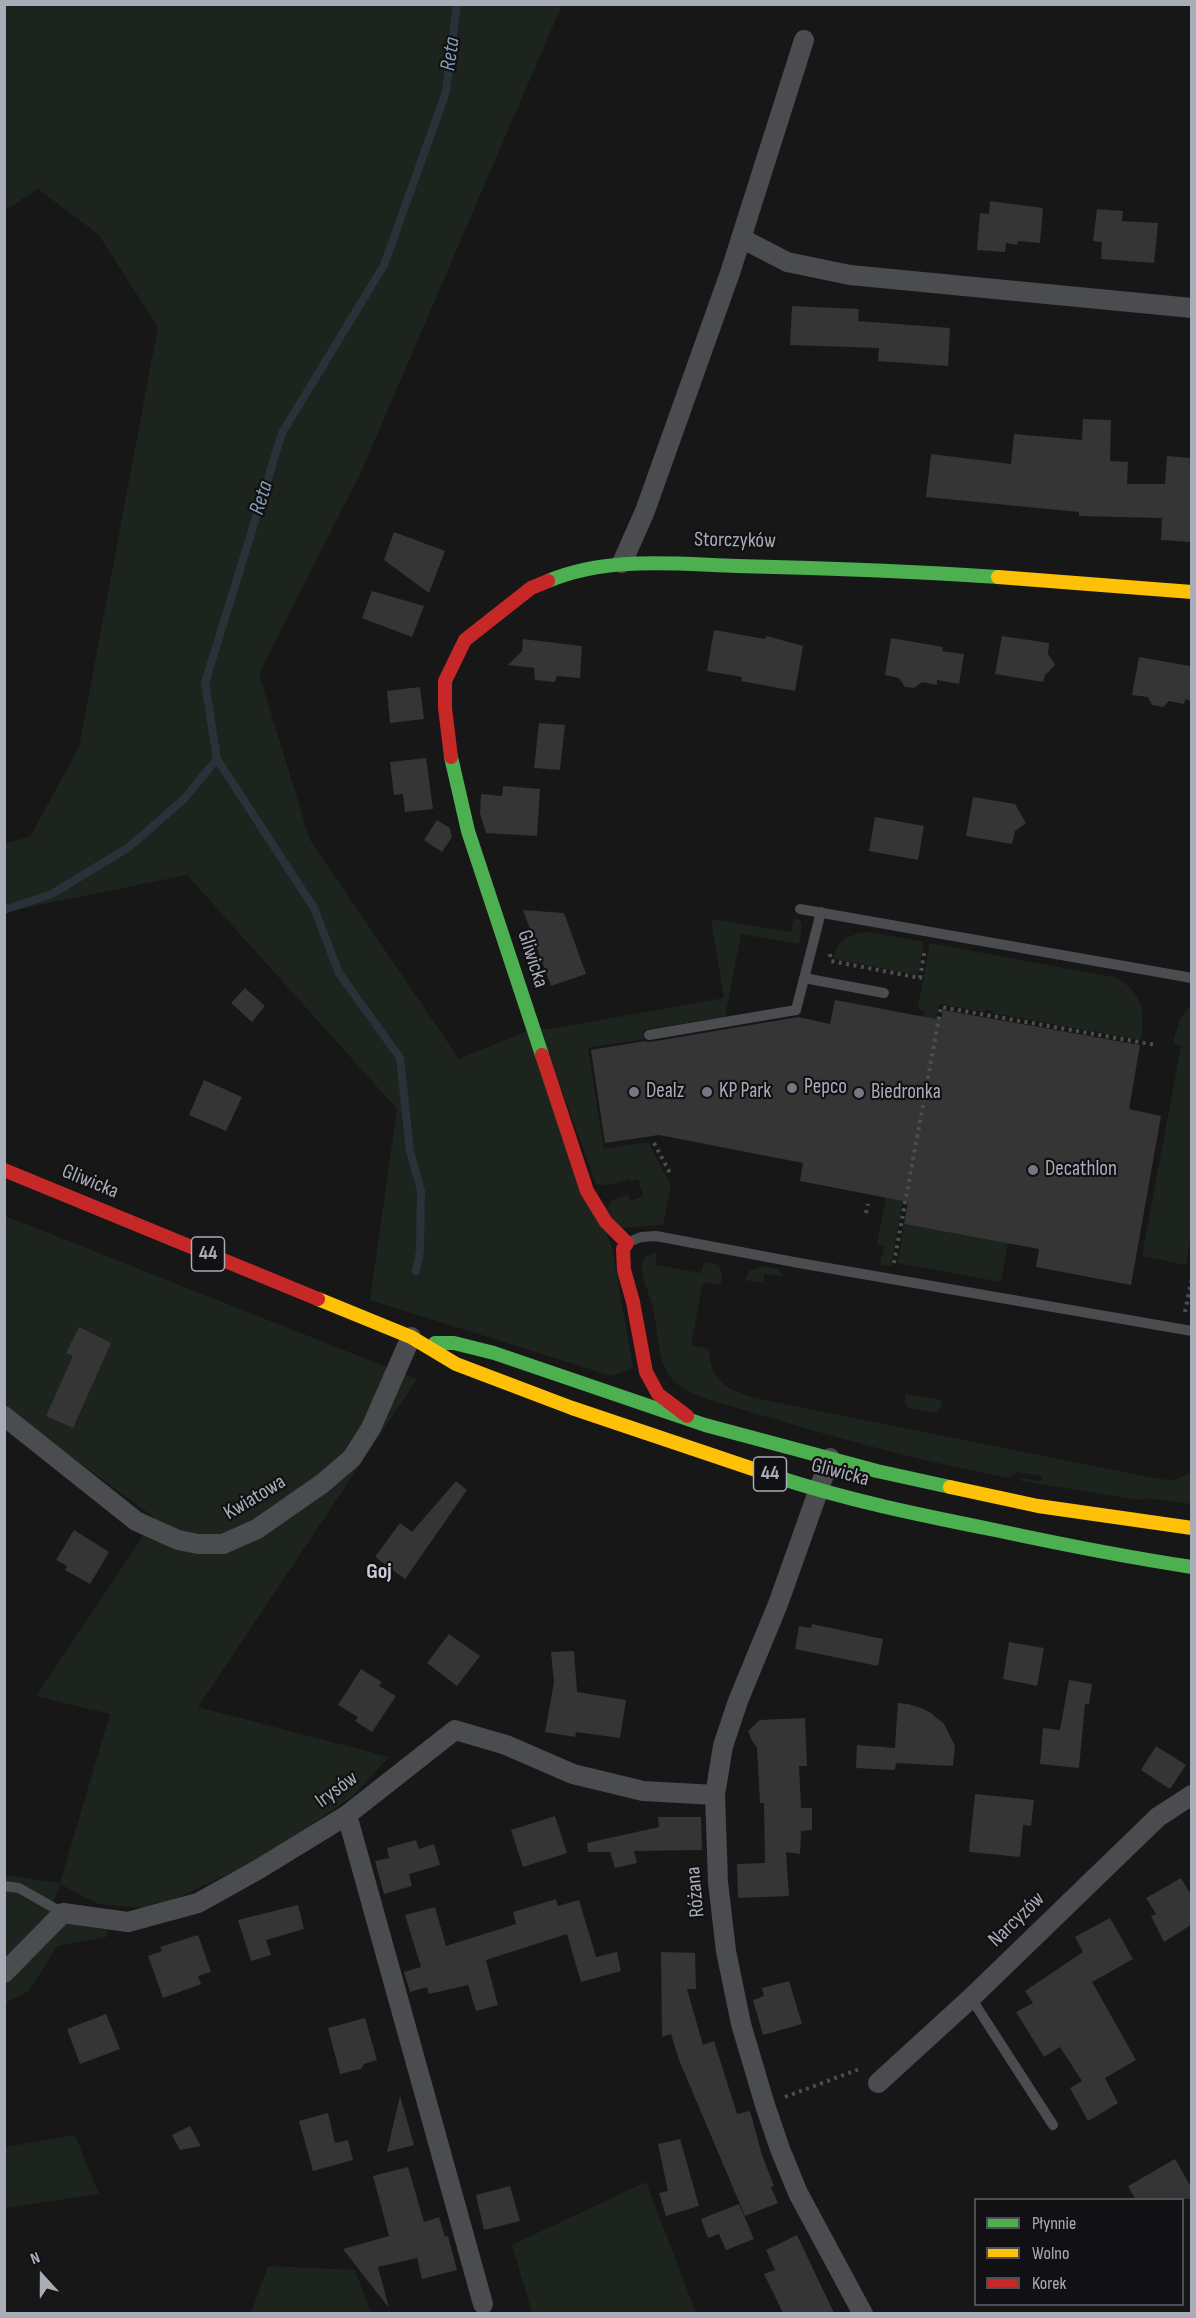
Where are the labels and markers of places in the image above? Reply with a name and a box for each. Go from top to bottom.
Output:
place label: Pepco [804,1075,847,1101]
place label: Dealz [646,1079,684,1105]
place label: KP Park [719,1079,771,1105]
place label: Biedronka [871,1080,941,1106]
marker: Pepco [785,1081,799,1095]
marker: Dealz [627,1085,641,1099]
marker: KP Park [700,1085,714,1099]
marker: Biedronka [852,1086,866,1100]
place label: Decathlon [1045,1157,1117,1183]
marker: Decathlon [1026,1163,1040,1177]

